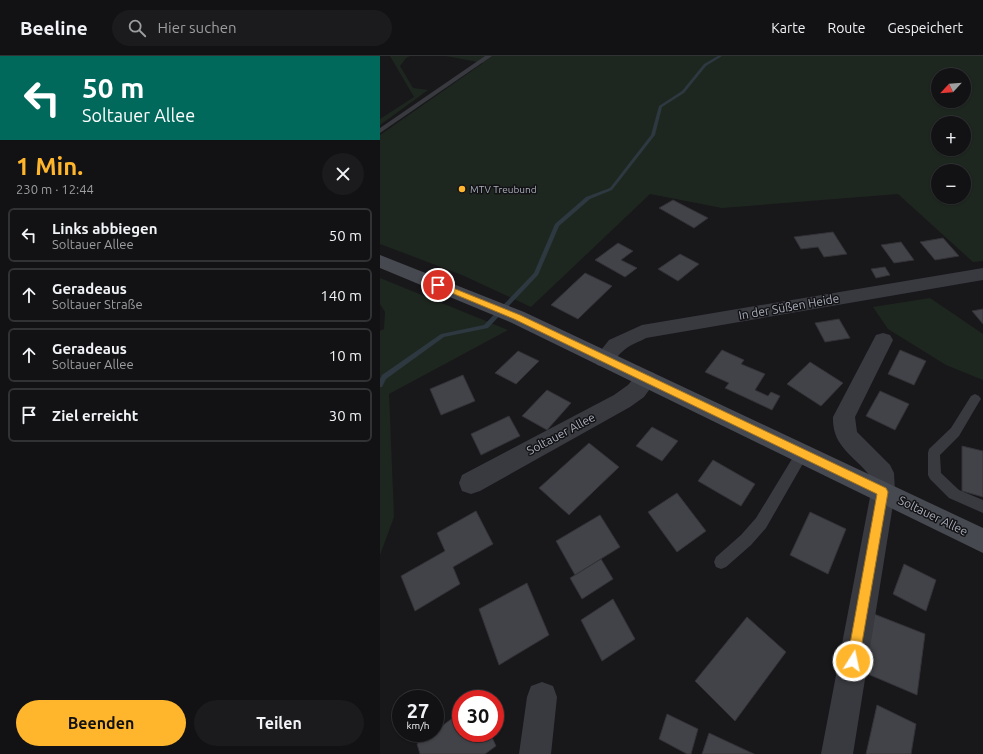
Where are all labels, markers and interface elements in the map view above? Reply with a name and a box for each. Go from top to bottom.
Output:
search box [112,10,392,46]
text: Beeline [20,17,88,39]
icon: search [126,17,148,39]
text: Hier suchen [158,19,237,36]
text: Karte [771,20,805,36]
text: Route [827,20,866,36]
text: Gespeichert [888,20,963,36]
north arrow [931,68,971,108]
map controls [931,68,971,204]
icon: left [16,72,68,124]
text: 50 m [82,72,144,103]
text: Soltauer Allee [82,105,195,125]
button: + [931,116,971,156]
text: 1 Min. [16,153,83,180]
button: close [322,153,364,195]
button: − [931,164,971,204]
text: 230 m · 12:44 [16,182,94,196]
marker: MTV Treubund [457,184,467,194]
place label: MTV Treubund [470,184,537,195]
text: Links abbiegen [52,220,157,237]
icon: left [18,224,40,246]
text: 50 m [329,227,362,244]
text: Soltauer Allee [52,237,134,251]
pin [421,268,455,302]
icon: arrive [427,274,449,296]
text: Geradeaus [52,280,127,297]
icon: ahead [18,284,40,306]
text: 140 m [320,287,362,304]
street label: In der Süßen Heide [738,291,840,322]
text: Soltauer Straße [52,297,143,311]
text: Geradeaus [52,340,127,357]
icon: ahead [18,344,40,366]
text: 10 m [329,347,362,364]
text: Soltauer Allee [52,357,134,371]
icon: arrive [18,404,40,426]
text: Ziel erreicht [52,407,138,424]
text: 30 m [329,407,362,424]
street label: Soltauer Allee [524,410,597,457]
street label: Soltauer Allee [896,493,970,538]
position arrow [832,640,874,682]
speed limit sign: 30 [452,690,504,742]
text: 27 [407,699,429,722]
button: Beenden [16,700,186,746]
button: Teilen [194,700,364,746]
text: km/h [406,720,430,731]

